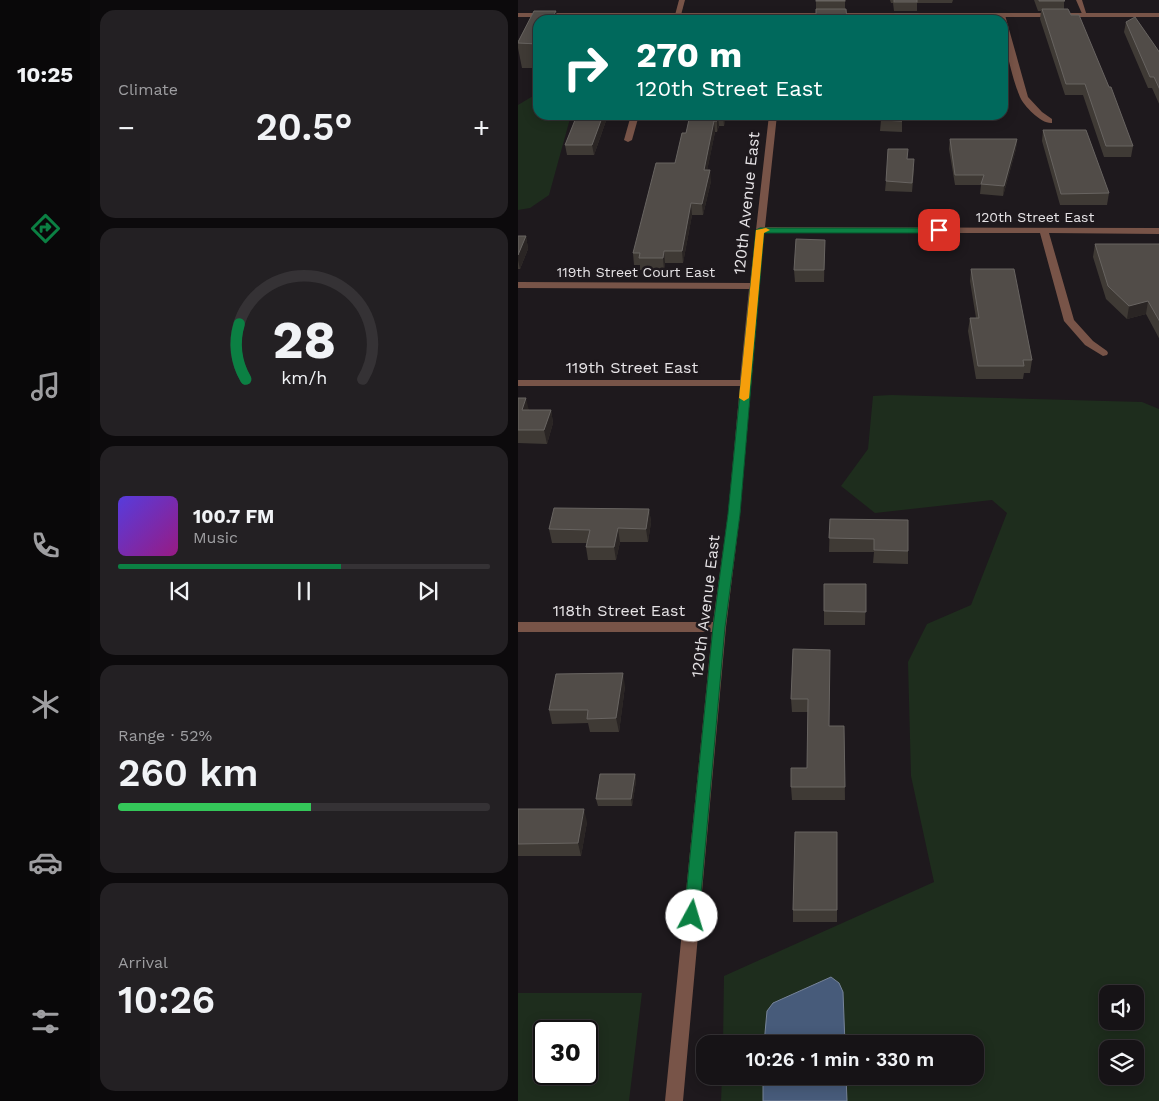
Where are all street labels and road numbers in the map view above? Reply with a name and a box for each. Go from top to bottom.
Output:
street label: 120th Avenue East [730,130,763,275]
street label: 120th Street East [976,209,1094,225]
street label: 119th Street Court East [557,264,715,280]
street label: 119th Street East [566,358,699,377]
street label: 120th Avenue East [687,533,724,678]
street label: 118th Street East [553,601,686,620]

